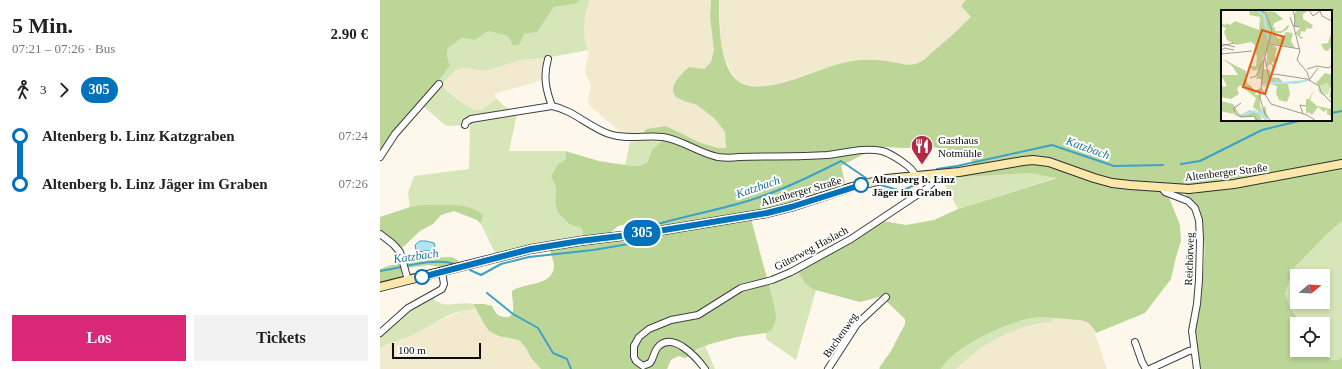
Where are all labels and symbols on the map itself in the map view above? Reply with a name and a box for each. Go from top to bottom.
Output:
inset map [1221,10,1332,121]
restaurant icon: Gasthaus Notmühle [909,133,935,166]
water label: Katzbach [1063,133,1112,162]
place label: Gasthaus Notmühle [938,134,982,159]
street label: Altenberger Straße [1184,161,1268,183]
water label: Katzbach [733,173,782,201]
place label: Altenberg b. Linz Jäger im Graben [872,173,955,198]
street label: Altenberger Straße [759,174,843,208]
marker: Altenberg b. Linz Jäger im Graben [853,177,869,193]
line badge: 305 [619,220,665,246]
street label: Güterweg Haslach [772,223,850,272]
street label: Reichörweg [1182,232,1196,286]
water label: Katzbach [392,246,439,266]
unlabelled marker [414,269,430,285]
north arrow [1290,269,1330,309]
street label: Buchenweg [820,310,860,360]
scale bar [392,341,481,360]

